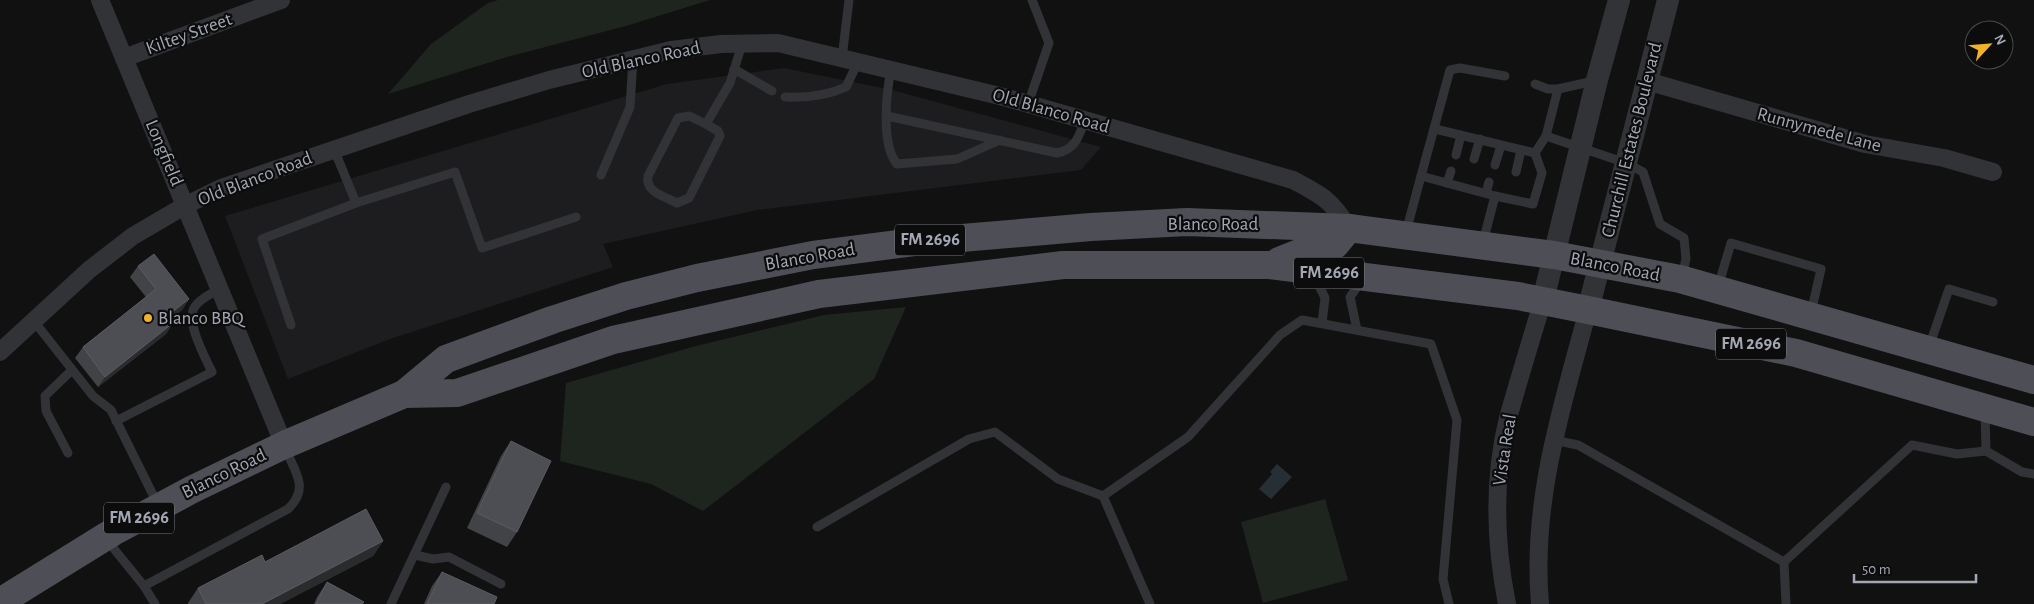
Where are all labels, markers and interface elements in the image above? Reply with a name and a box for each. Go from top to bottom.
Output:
street label: Kiltey Street [143,10,235,58]
north arrow [1964,20,2014,70]
text: N [1991,32,2008,47]
street label: Old Blanco Road [580,38,702,82]
street label: Churchill Estates Boulevard [1599,40,1665,239]
street label: Old Blanco Road [990,85,1112,137]
street label: Runnymede Lane [1755,104,1883,156]
street label: Longfield [142,117,186,189]
street label: Old Blanco Road [195,148,315,209]
street label: Blanco Road [1168,215,1259,234]
road number: FM 2696 [895,224,965,256]
street label: Blanco Road [764,240,857,274]
street label: Blanco Road [1569,249,1662,285]
road number: FM 2696 [1294,258,1364,288]
place label: Blanco BBQ [158,309,245,328]
marker: Blanco BBQ [142,312,154,324]
road number: FM 2696 [1716,328,1786,359]
street label: Vista Real [1490,413,1520,487]
street label: Blanco Road [179,445,269,502]
road number: FM 2696 [104,502,174,534]
scale bar [1854,552,1976,584]
text: 50 m [1862,562,1891,577]

